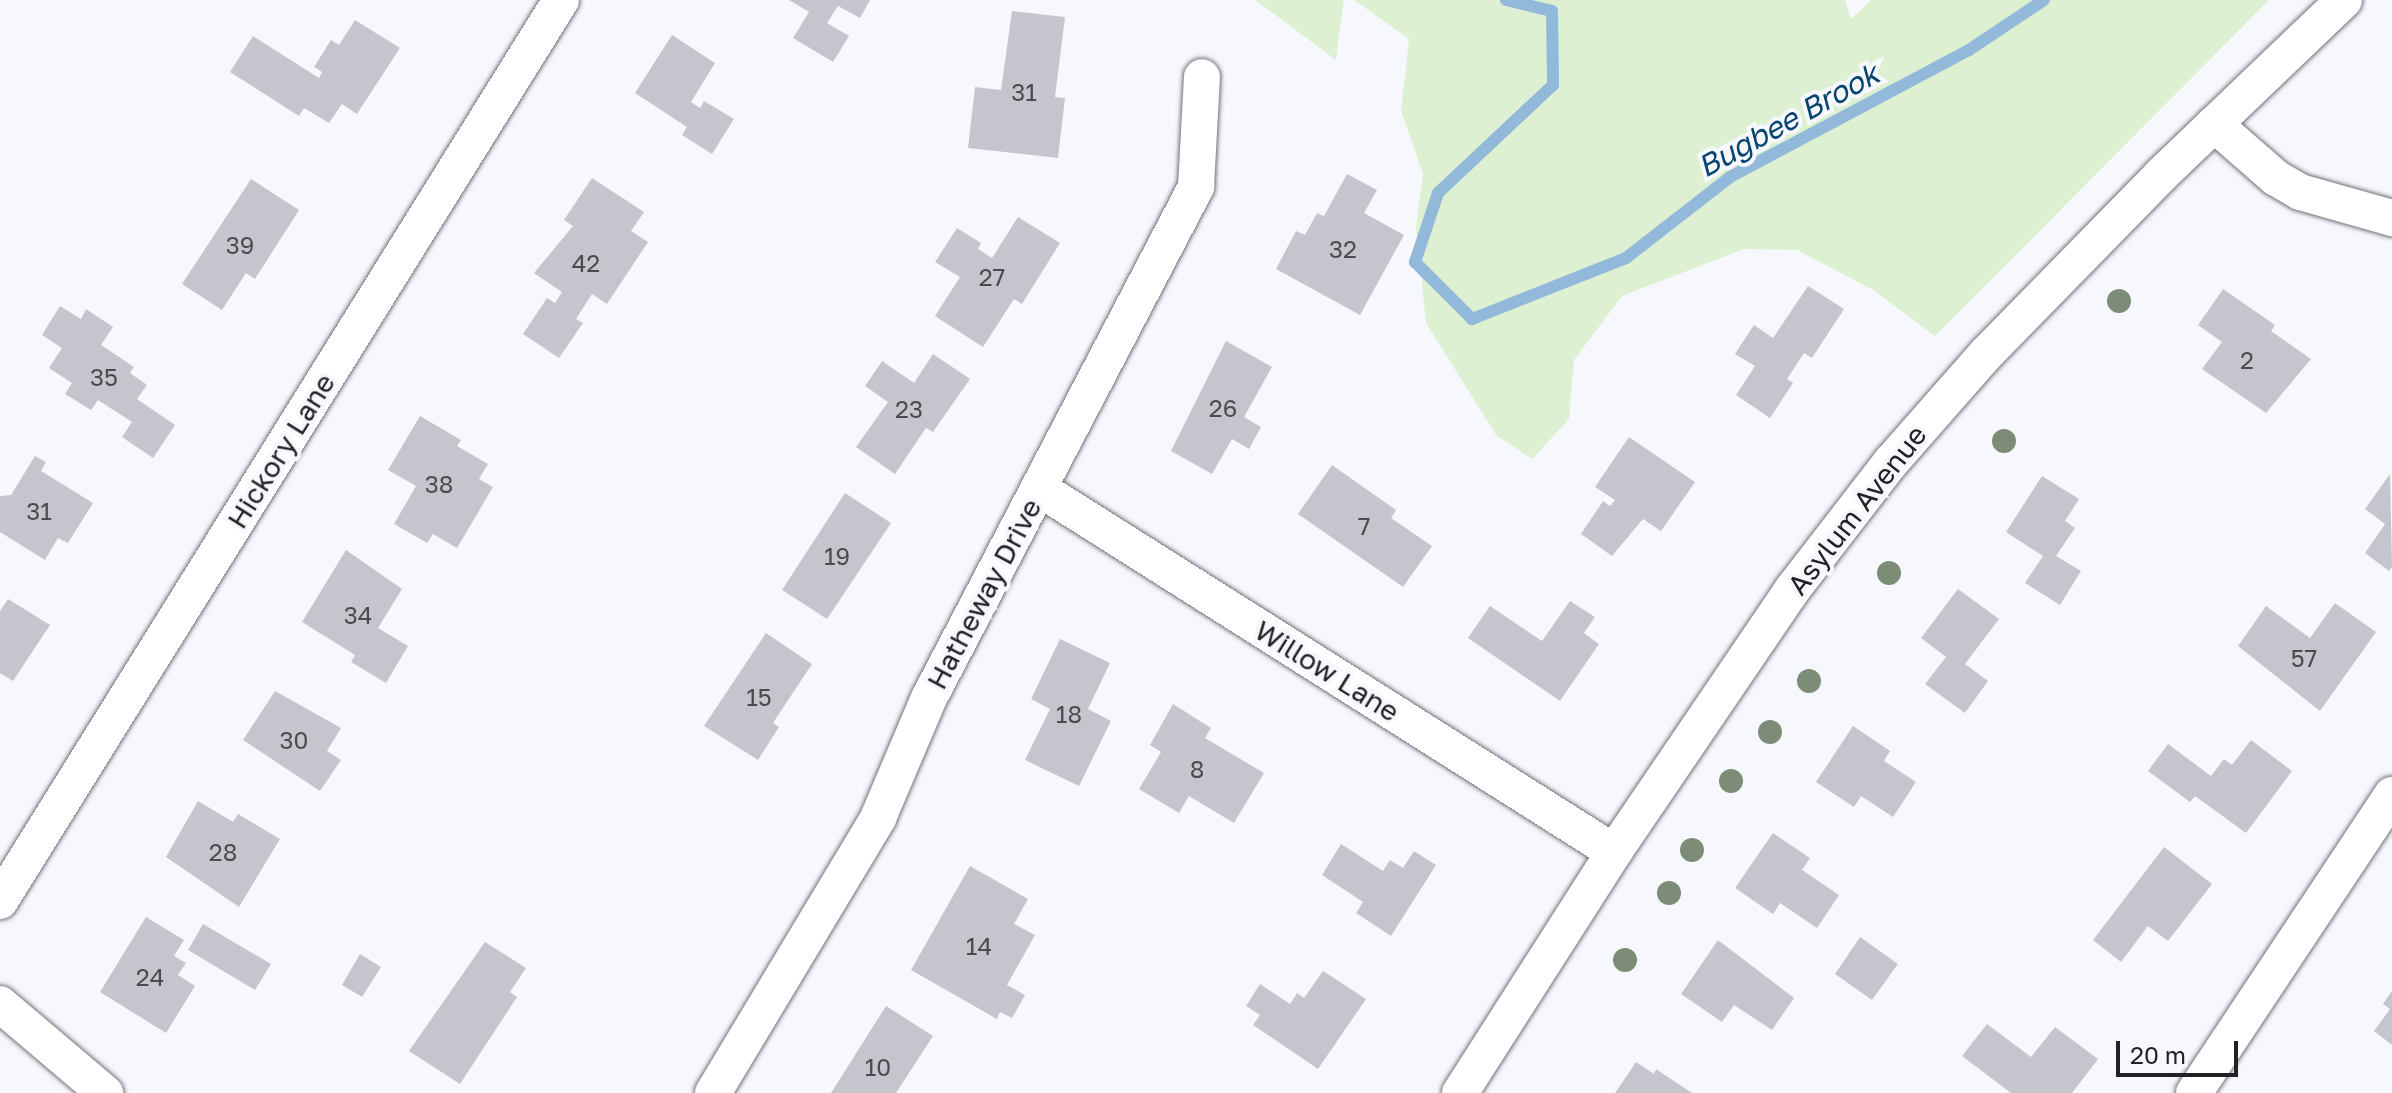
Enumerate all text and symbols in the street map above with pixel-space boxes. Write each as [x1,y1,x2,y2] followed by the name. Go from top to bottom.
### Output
[1691,55,1885,185] water label: Bugbee Brook
[1011,78,1037,106] house number: 31
[226,231,254,259] house number: 39
[1329,235,1357,263] house number: 32
[572,249,600,277] house number: 42
[979,263,1005,291] house number: 27
[2240,346,2254,374] house number: 2
[90,363,118,391] house number: 35
[220,367,342,535] street label: Hickory Lane
[1209,394,1237,422] house number: 26
[895,395,923,423] house number: 23
[1780,419,1934,601] street label: Asylum Avenue
[425,470,453,498] house number: 38
[920,493,1048,695] street label: Hatheway Drive
[26,497,52,525] house number: 31
[1358,512,1370,540] house number: 7
[824,542,850,570] house number: 19
[344,601,372,629] house number: 34
[1249,613,1405,729] street label: Willow Lane
[2291,644,2317,672] house number: 57
[746,683,772,711] house number: 15
[1056,700,1082,728] house number: 18
[280,726,308,754] house number: 30
[1190,755,1204,783] house number: 8
[209,838,237,866] house number: 28
[966,932,992,960] house number: 14
[136,963,164,991] house number: 24
[2120,1025,2242,1075] scale bar
[2130,1040,2186,1069] text: 20 m
[865,1053,891,1081] house number: 10

